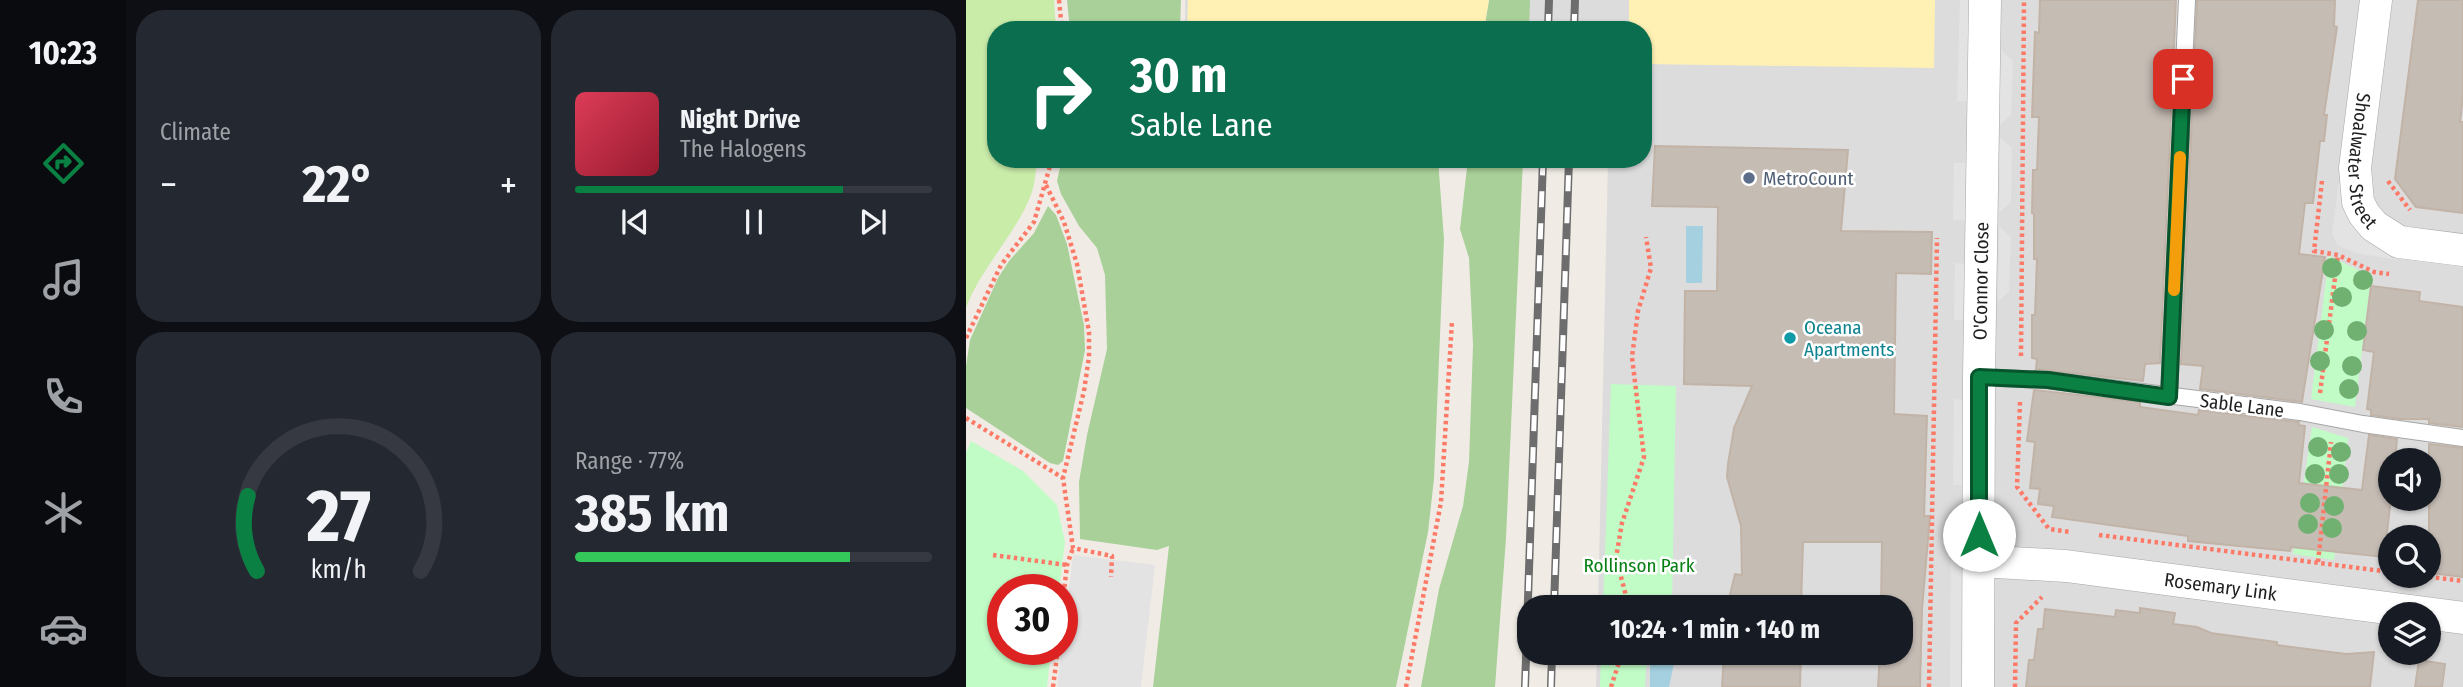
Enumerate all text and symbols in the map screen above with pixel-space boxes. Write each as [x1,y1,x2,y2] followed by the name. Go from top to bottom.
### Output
[29,34,97,72] text: 10:23
[1130,46,1228,105] text: 30 m
[1015,49,1106,140] icon: right
[2153,49,2213,109] pin
[2164,60,2202,98] icon: arrive
[2343,92,2383,234] street label: Shoalwater Street
[680,104,800,135] text: Night Drive
[1130,106,1273,144] text: Sable Lane
[160,118,231,146] text: Climate
[680,135,806,163] text: The Halogens
[39,139,88,188] icon: directions
[302,153,375,216] text: 22°
[160,162,177,208] text: −
[500,162,517,208] text: +
[1763,167,1854,190] place label: MetroCount
[1741,170,1757,186] marker: MetroCount
[616,203,654,241] icon: previous
[735,203,773,241] icon: pause
[854,203,892,241] icon: next
[1969,222,1993,340] street label: O'Connor Close
[39,255,88,304] icon: music
[1804,316,1894,361] place label: Oceana Apartments
[1782,330,1798,346] marker: Oceana Apartments
[39,372,88,421] icon: phone
[2199,389,2285,422] street label: Sable Lane
[575,447,684,475] text: Range · 77%
[2378,448,2441,665] map controls
[2378,448,2441,511] button: sound
[305,473,371,560] text: 27
[575,482,730,545] text: 385 km
[39,488,88,537] icon: climate
[1942,498,2016,572] position arrow
[2378,525,2441,588] button: search
[311,554,366,584] text: km/h
[1583,554,1695,577] park label: Rollinson Park
[2163,568,2278,606] street label: Rosemary Link
[987,574,1078,665] speed limit sign: 30
[2378,602,2441,665] button: layers
[39,604,88,653] icon: car
[1610,614,1820,645] text: 10:24 · 1 min · 140 m

